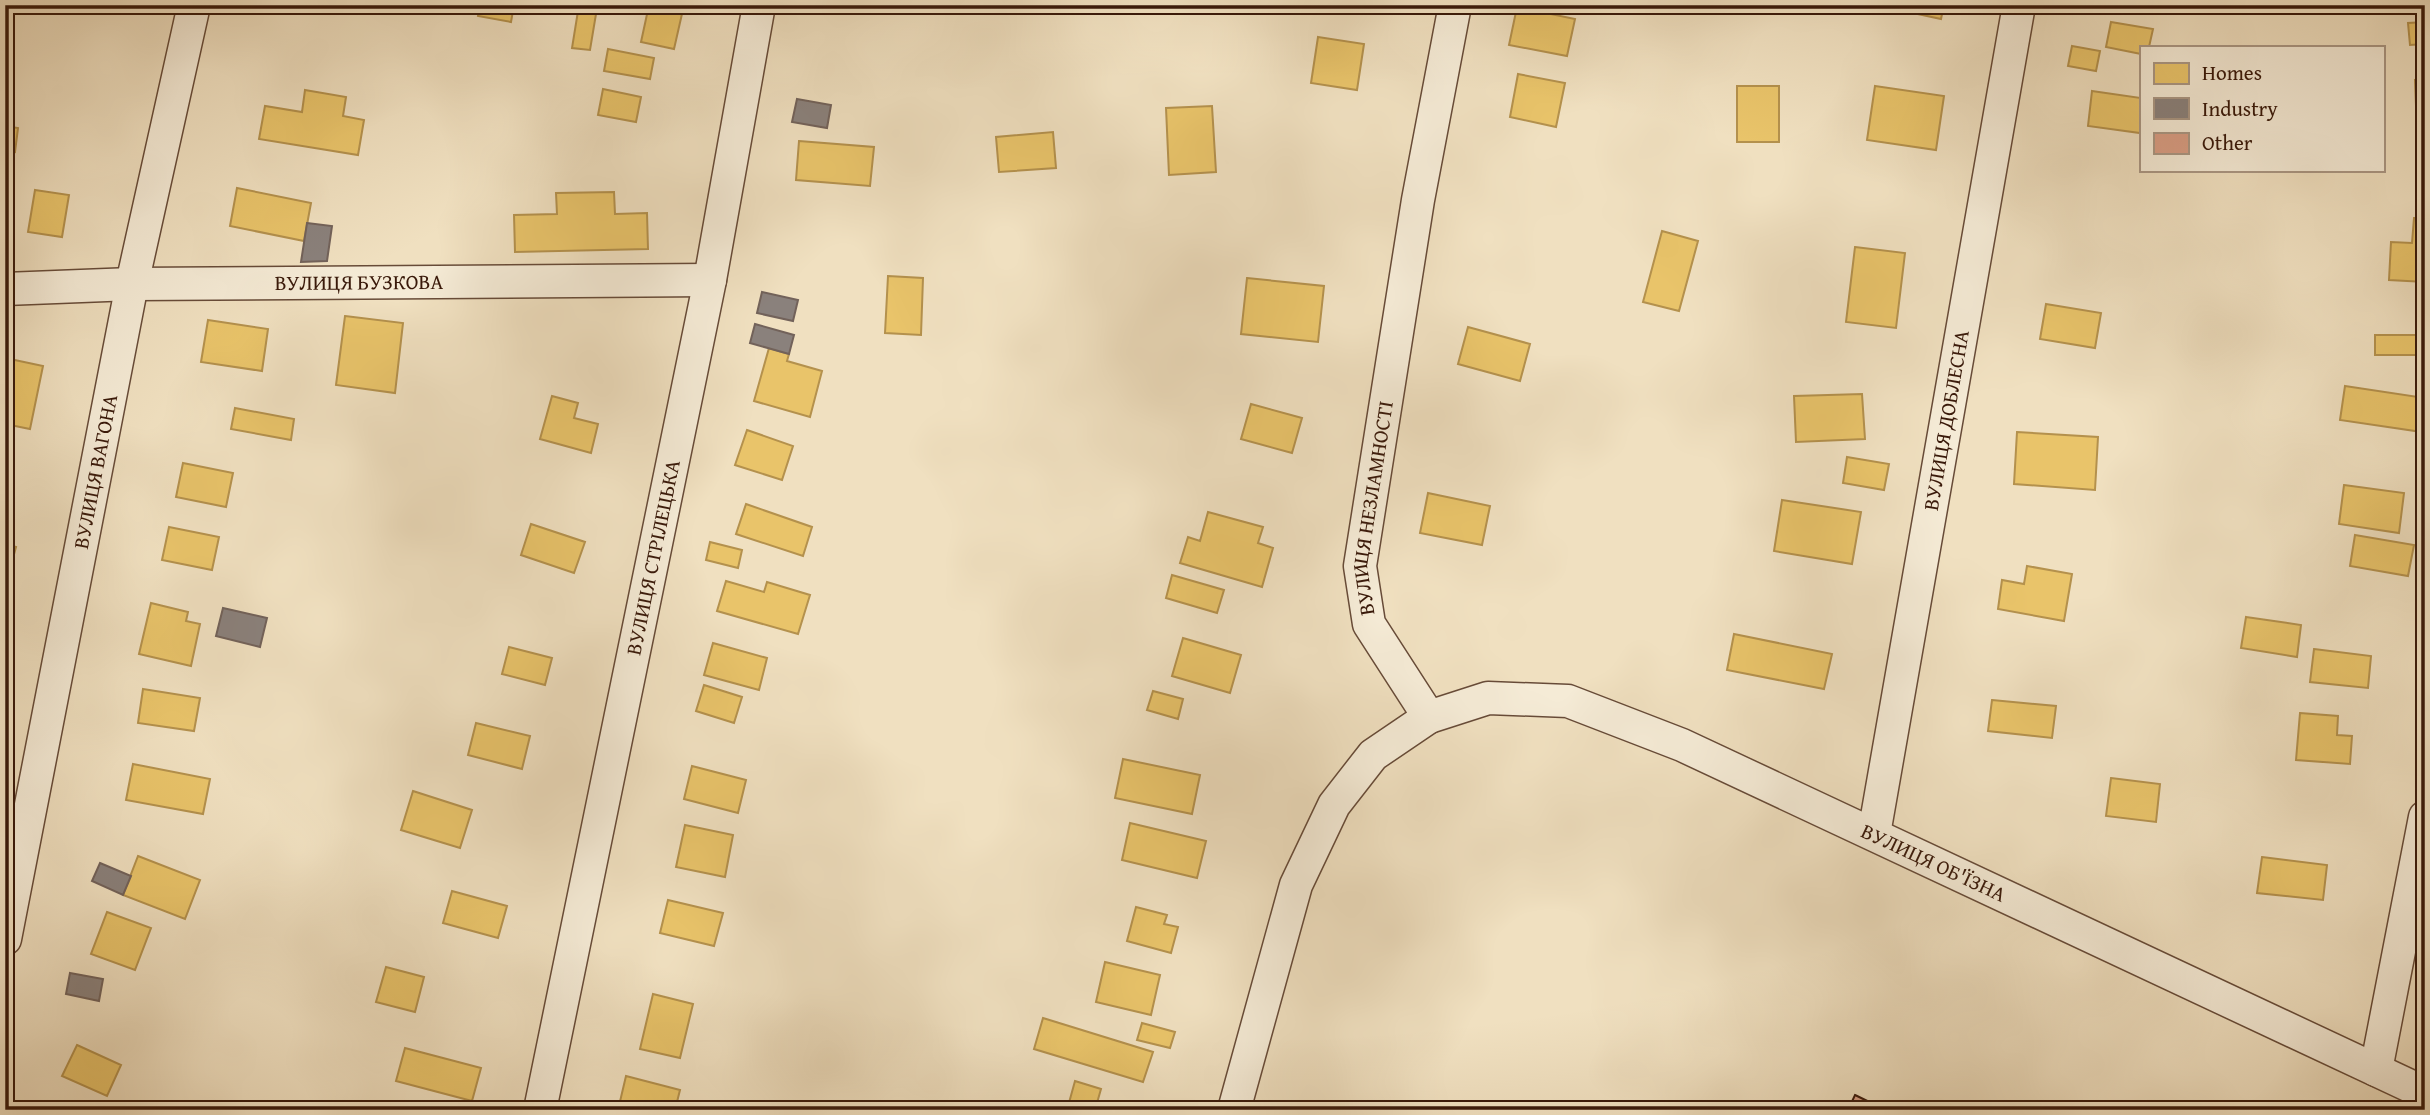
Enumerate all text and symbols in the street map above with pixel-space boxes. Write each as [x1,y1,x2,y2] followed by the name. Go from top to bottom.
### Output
[2140,46,2384,172] legend
[2202,57,2262,88] text: Homes
[2202,93,2278,124] text: Industry
[2202,127,2253,158] text: Other
[274,266,444,298] street label: ВУЛИЦЯ БУЗКОВА
[1915,327,1977,513] street label: ВУЛИЦЯ ДОБЛЕСНА
[65,391,125,552] street label: ВУЛИЦЯ ВАГОНА
[1344,398,1401,618] street label: ВУЛИЦЯ НЕЗЛАМНОСТІ
[618,457,688,658] street label: ВУЛИЦЯ СТРІЛЕЦЬКА
[1856,815,2012,910] street label: ВУЛИЦЯ ОБ'ЇЗНА

